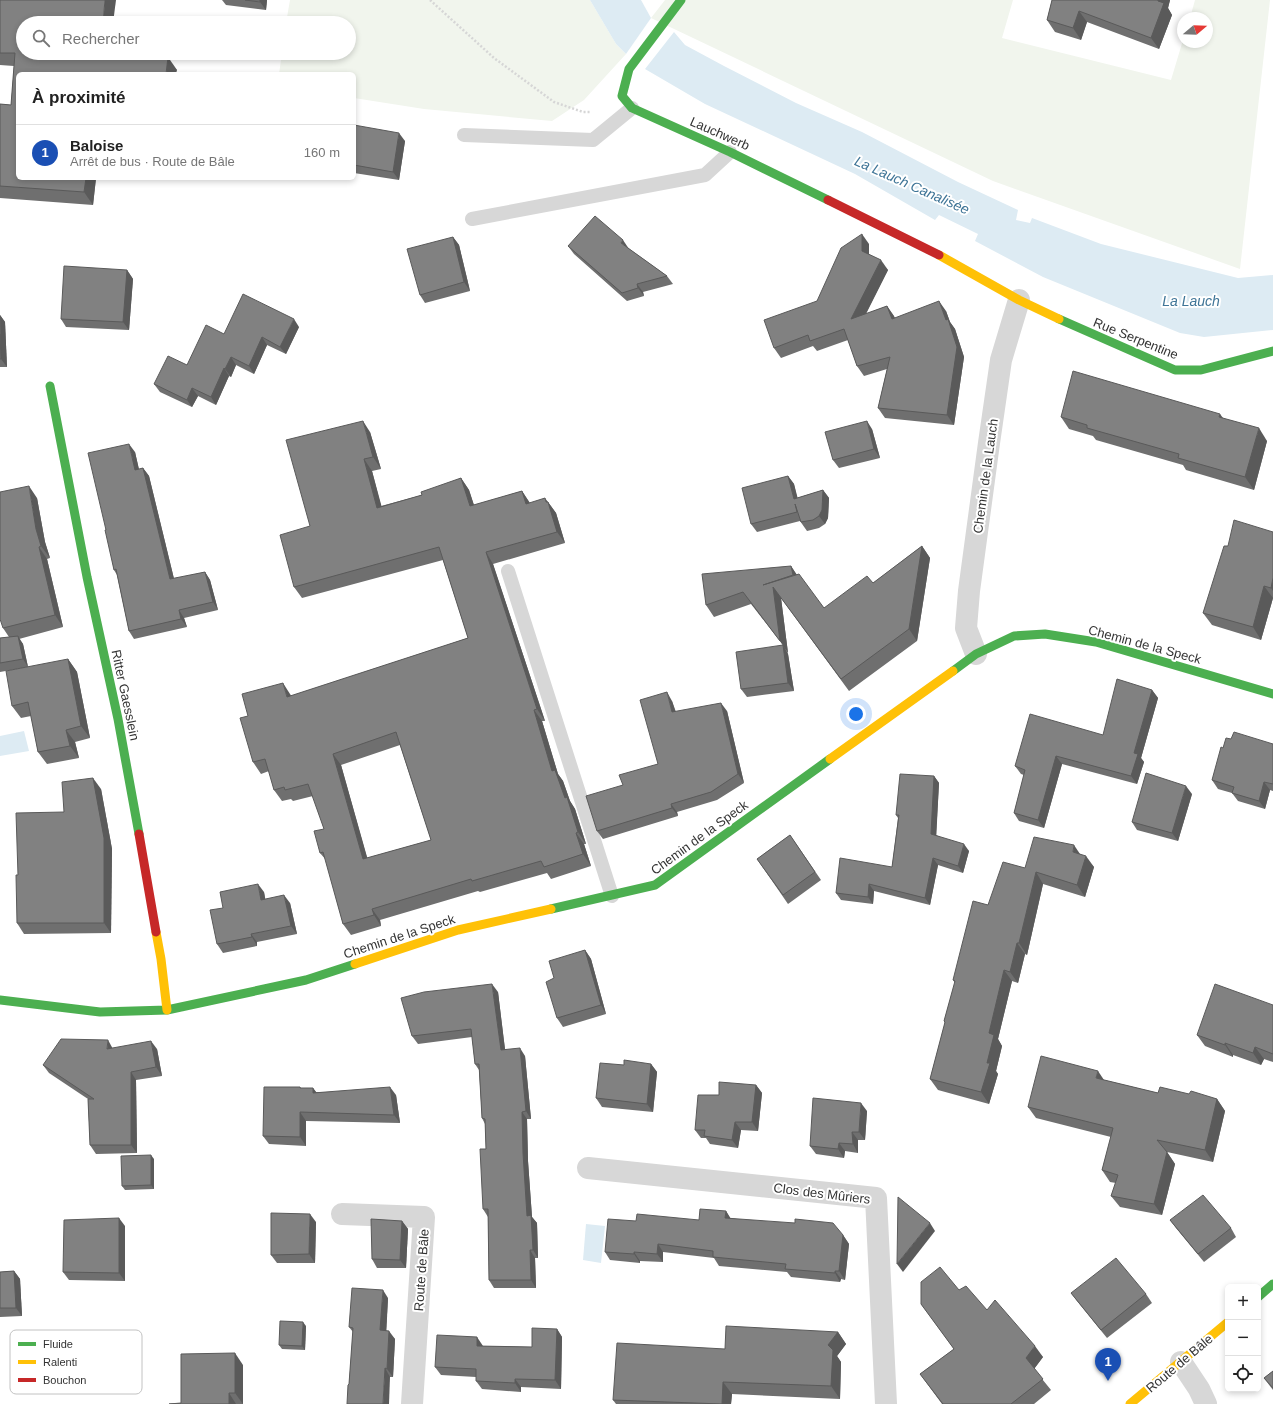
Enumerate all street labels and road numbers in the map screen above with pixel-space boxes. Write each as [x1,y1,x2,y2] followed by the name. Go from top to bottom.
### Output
[688,114,752,153] street label: Lauchwerb
[1091,315,1181,362] street label: Rue Serpentine
[970,418,1001,534] street label: Chemin de la Lauch
[1087,622,1203,667] street label: Chemin de la Speck
[109,648,142,742] street label: Ritter Gaesslein
[648,797,751,878] street label: Chemin de la Speck
[342,911,457,962] street label: Chemin de la Speck
[773,1180,872,1207] street label: Clos des Mûriers
[411,1228,432,1312] street label: Route de Bâle
[1143,1331,1216,1396] street label: Route de Bâle

